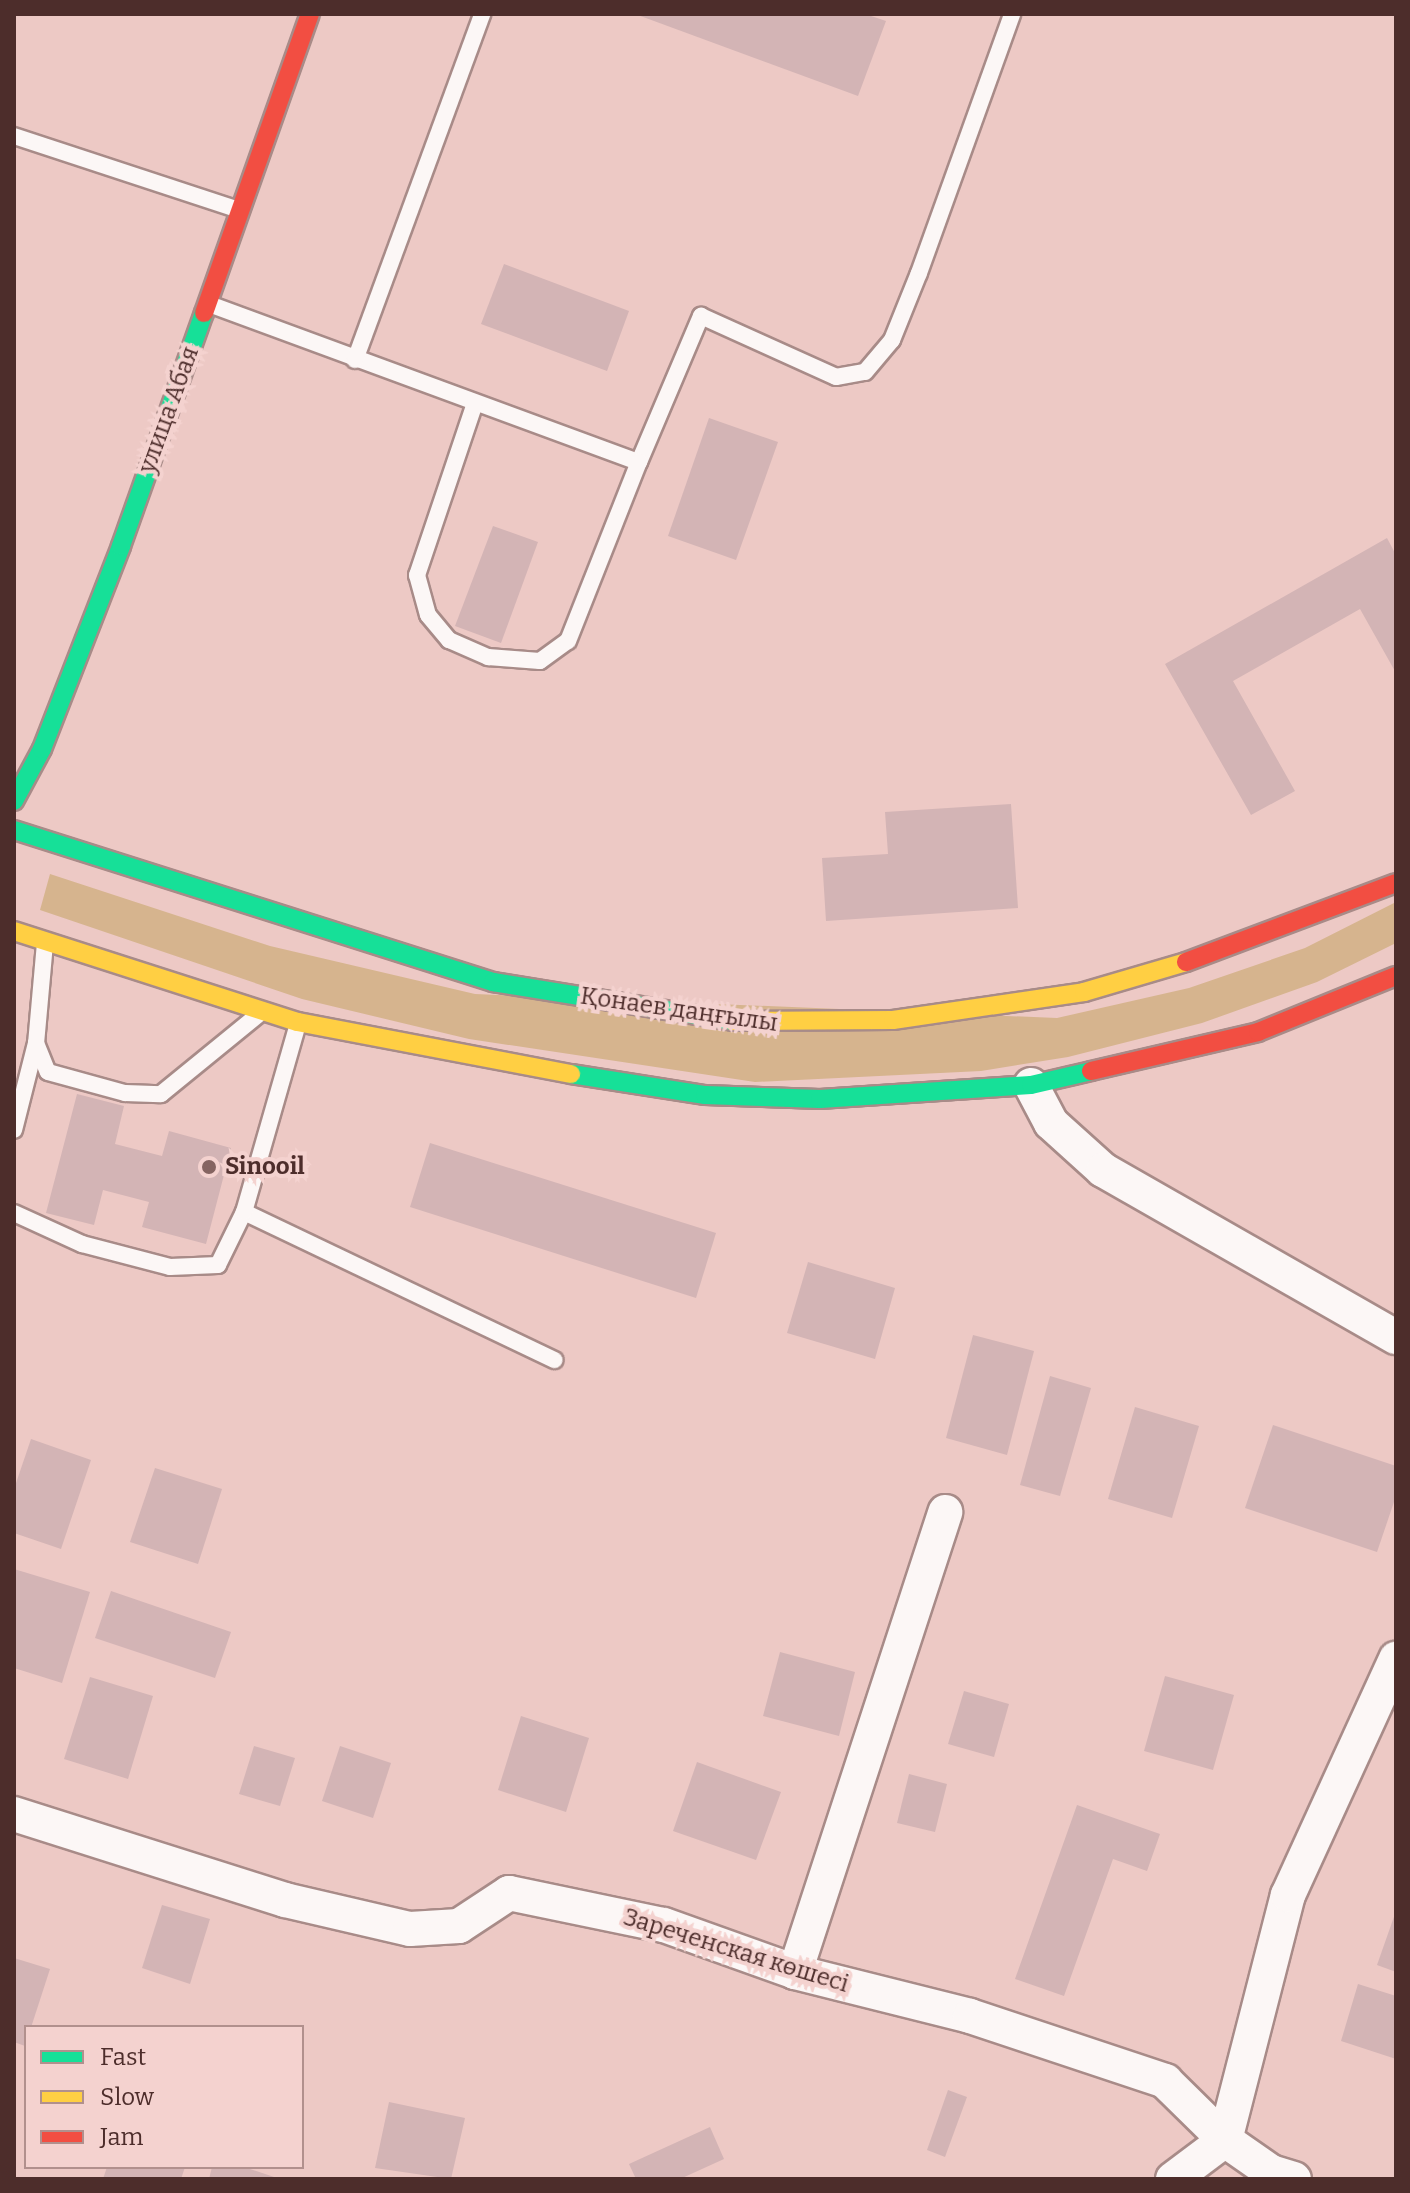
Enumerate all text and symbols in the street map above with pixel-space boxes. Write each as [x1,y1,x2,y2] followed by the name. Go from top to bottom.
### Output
[133,343,205,477] street label: улица Абая
[579,982,779,1038] street label: Қонаев даңғылы
[225,1153,305,1181] place label: Sinooil
[200,1158,218,1176] marker: Sinooil
[620,1903,852,1999] street label: Зареченская көшесі
[24,2025,304,2169] legend
[100,2043,146,2071] text: Fast
[100,2083,154,2111] text: Slow
[100,2123,143,2151] text: Jam

